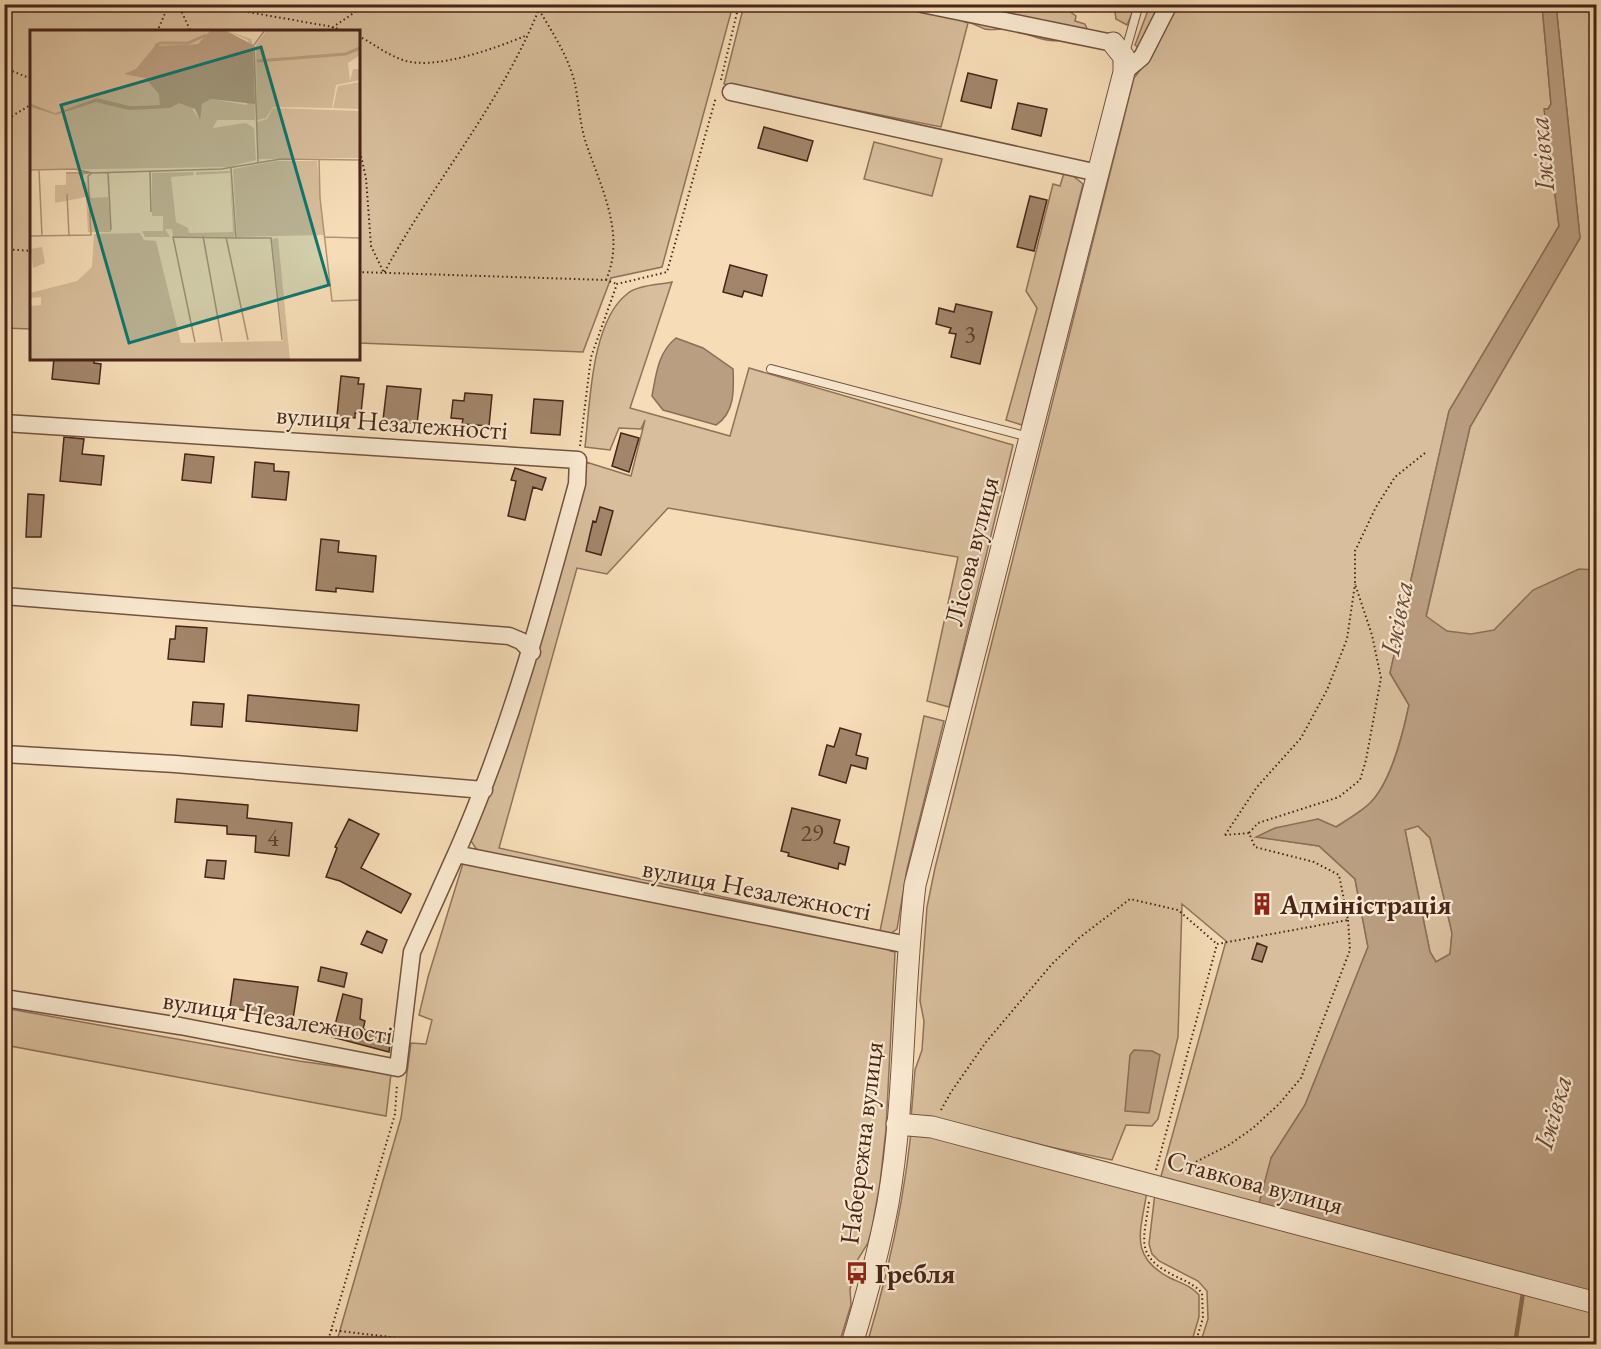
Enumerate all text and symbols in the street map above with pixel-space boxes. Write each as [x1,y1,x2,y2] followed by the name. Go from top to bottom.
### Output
[30,30,360,360] inset map
[1520,115,1562,194] water label: Іжівка
[964,318,976,349] house number: 3
[275,396,510,448] street label: вулиця Незалежності
[936,473,1006,629] street label: Лісова вулиця
[1371,577,1421,659] water label: Іжівка
[800,817,824,848] house number: 29
[267,822,279,853] house number: 4
[640,850,875,928] street label: вулиця Незалежності
[1279,887,1452,922] place label: Адміністрація
[1249,891,1275,917] building icon: Адміністрація
[160,982,396,1053] street label: вулиця Незалежності
[831,1040,891,1246] street label: Набережна вулиця
[1524,1071,1580,1154] water label: Іжівка
[1163,1142,1347,1222] street label: Ставкова вулиця
[875,1256,955,1291] place label: Гребля
[844,1260,870,1286] bus stop icon: Гребля

